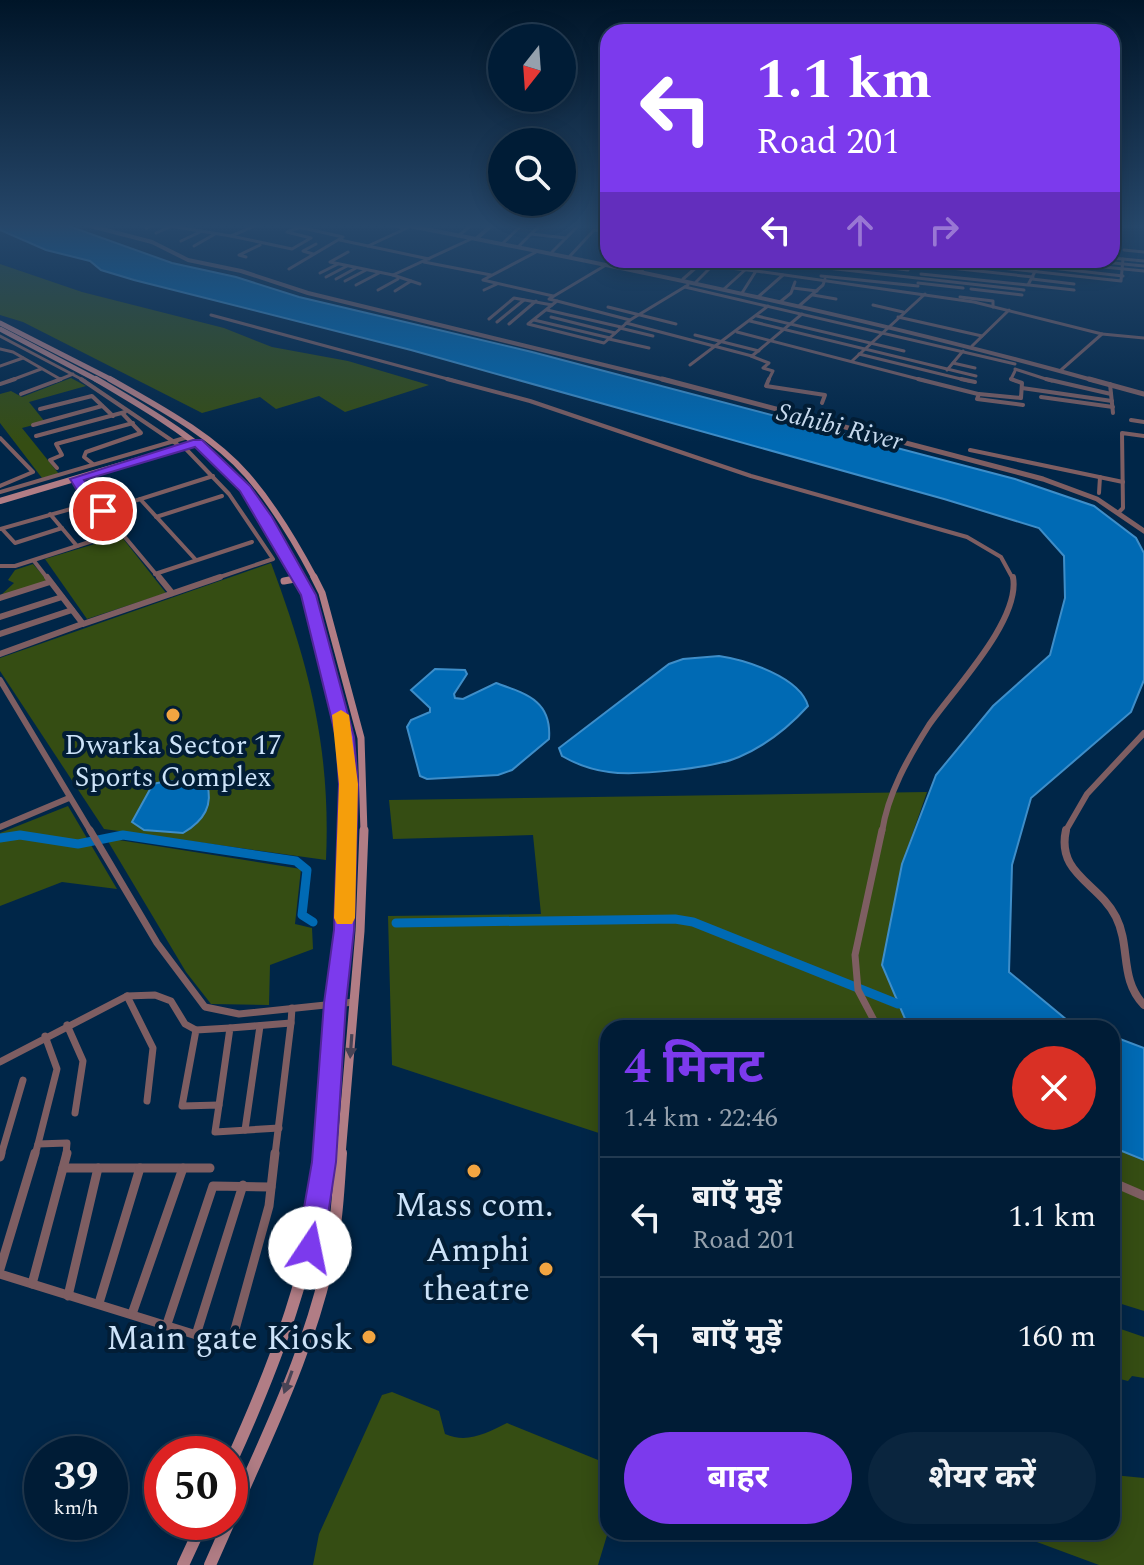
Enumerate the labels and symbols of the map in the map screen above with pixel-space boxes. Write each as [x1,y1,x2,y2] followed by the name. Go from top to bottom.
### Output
[488,24,576,112] north arrow
[773,392,908,462] water label: Sahibi River
[69,477,137,545] pin
[164,706,182,724] marker: Dwarka Sector 17 Sports Complex
[64,724,282,799] place label: Dwarka Sector 17 Sports Complex
[344,1034,357,1059] one-way arrow
[465,1162,483,1180] marker: Mass com.
[394,1180,554,1232] place label: Mass com.
[268,1206,352,1290] position arrow
[423,1225,530,1316] place label: Amphi theatre
[537,1260,555,1278] marker: Amphi theatre
[106,1313,353,1365] place label: Main gate Kiosk
[360,1328,378,1346] marker: Main gate Kiosk
[282,1370,294,1394] one-way arrow
[144,1436,248,1540] speed limit sign: 50

